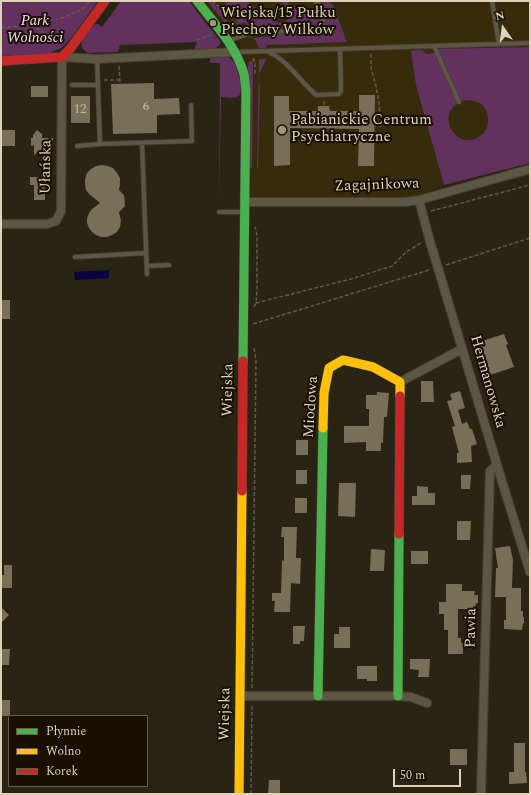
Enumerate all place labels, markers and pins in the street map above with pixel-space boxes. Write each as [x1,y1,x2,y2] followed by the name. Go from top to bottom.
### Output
[221,5,336,40] place label: Wiejska/15 Pułku Piechoty Wilków
[208,18,218,28] marker: Wiejska/15 Pułku Piechoty Wilków
[291,112,432,147] place label: Pabianickie Centrum Psychiatryczne
[276,124,288,136] marker: Pabianickie Centrum Psychiatryczne

